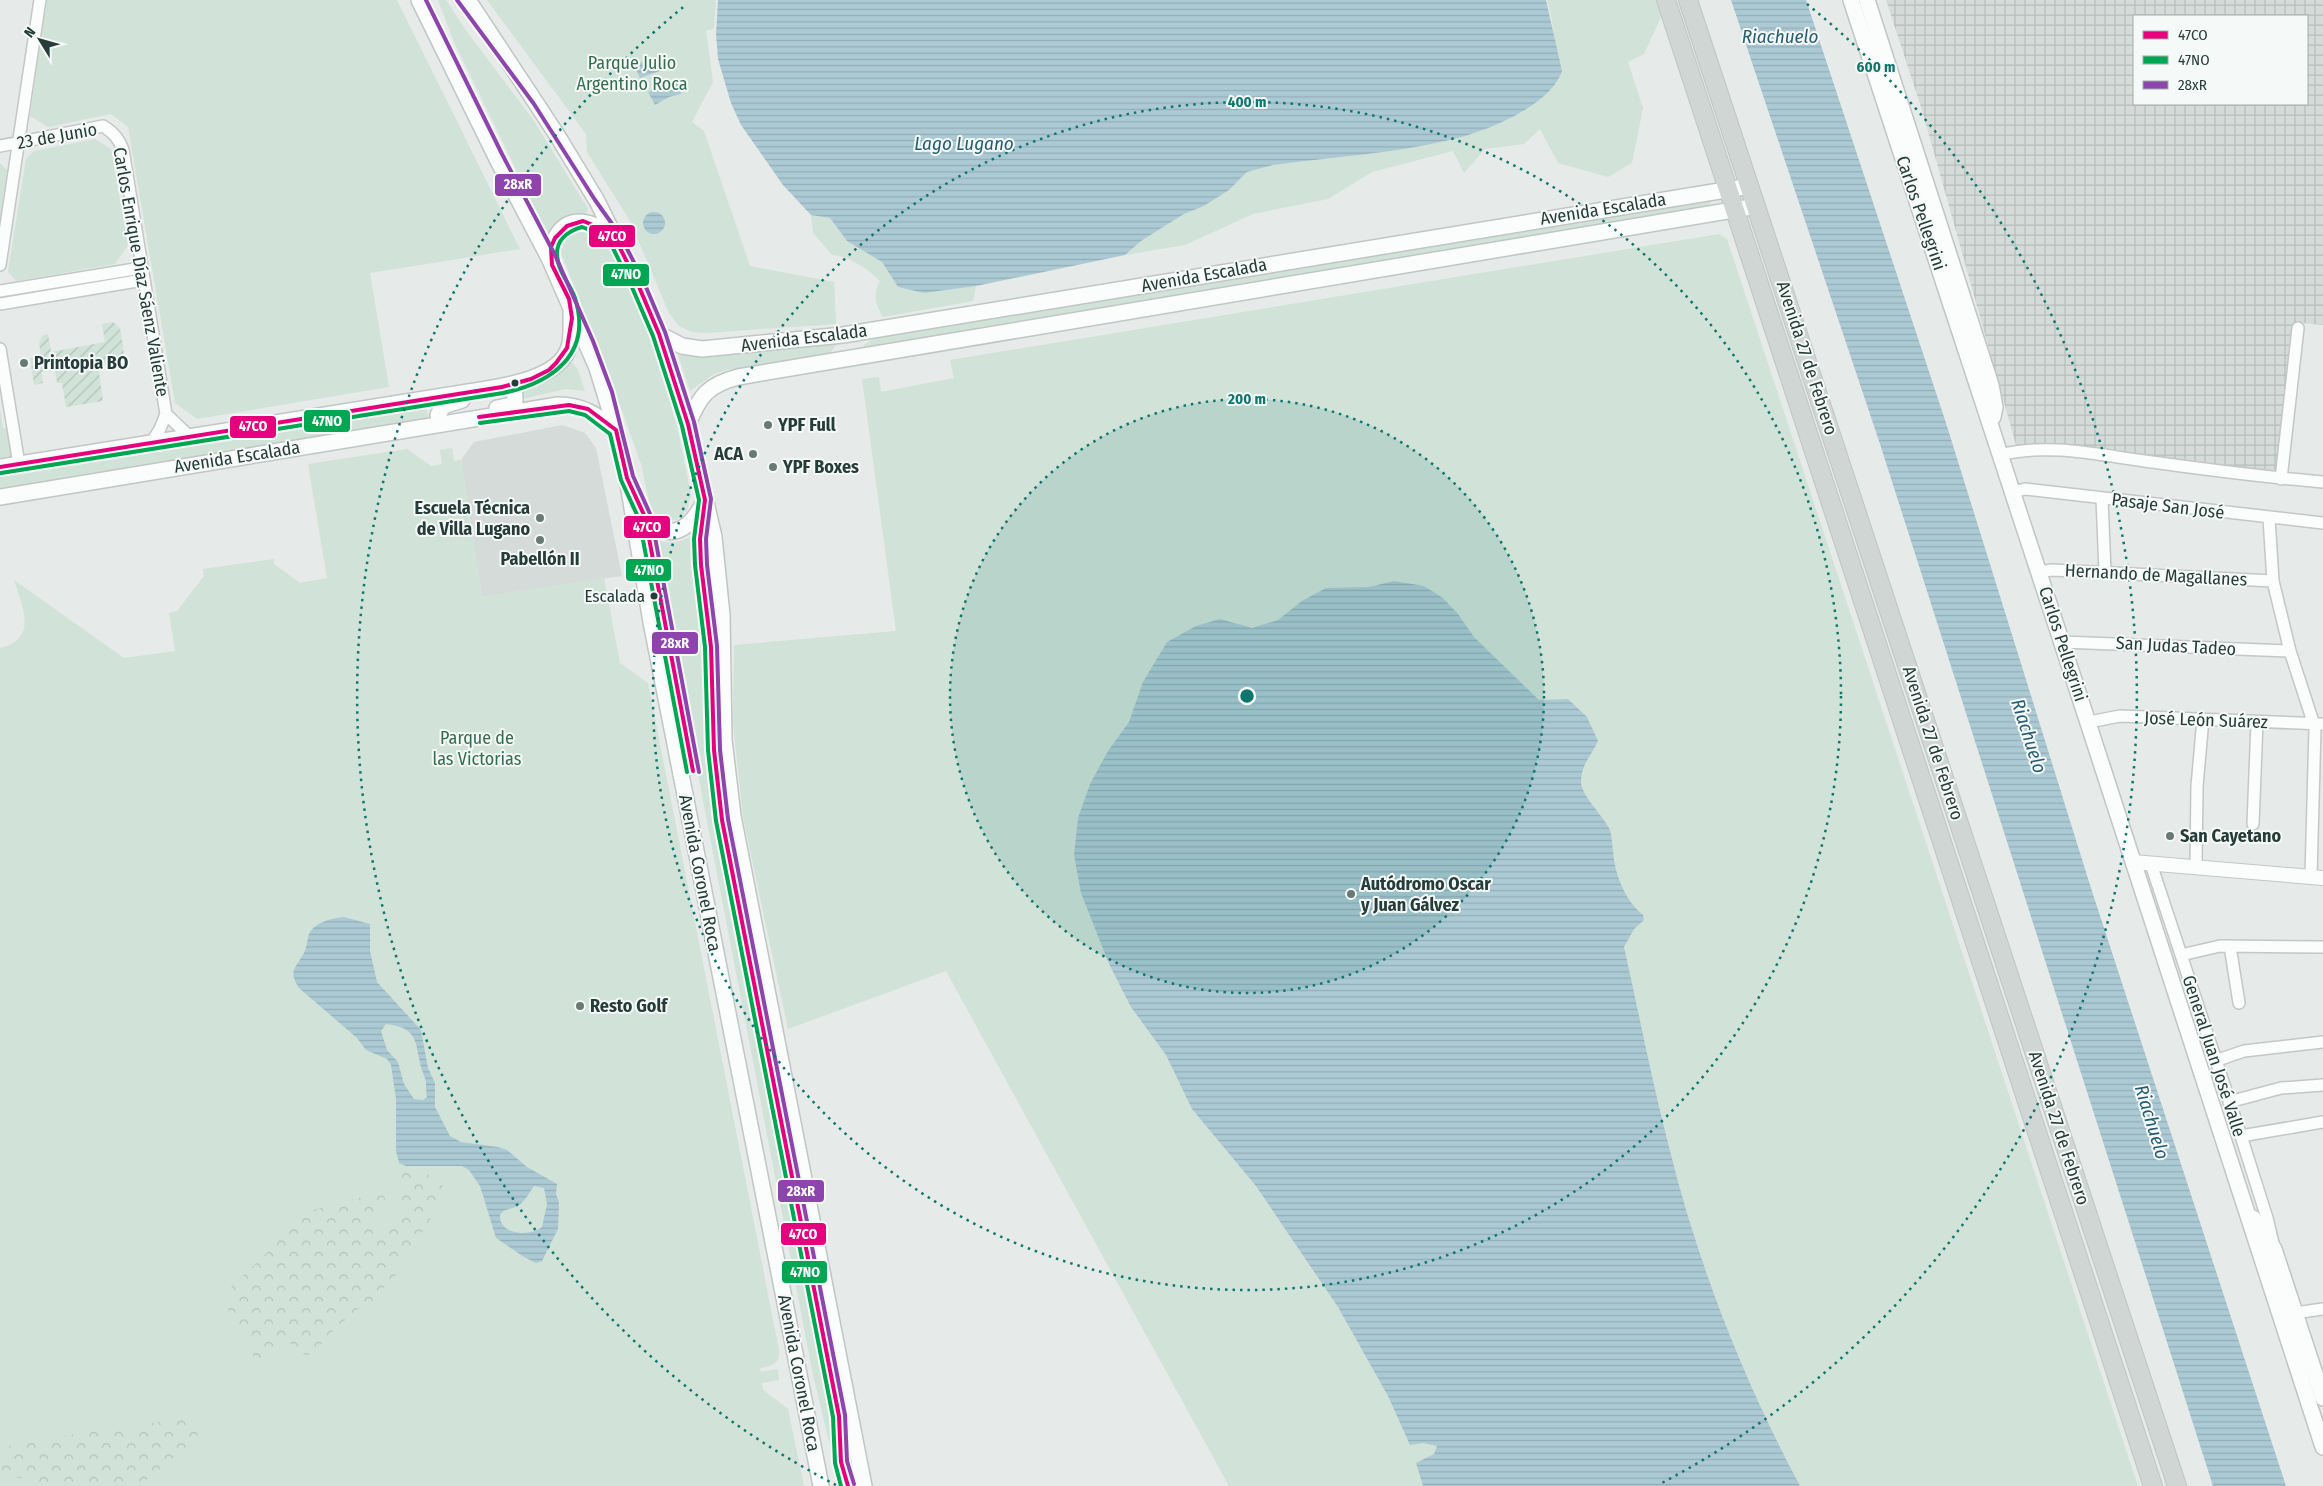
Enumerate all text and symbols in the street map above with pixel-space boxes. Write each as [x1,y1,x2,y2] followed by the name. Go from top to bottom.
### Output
[15,15,65,65] north arrow
[2133,15,2308,105] legend
[21,24,39,41] text: N
[1742,25,1818,48] water label: Riachuelo
[2178,26,2208,44] text: 47CO
[2178,51,2210,69] text: 47NO
[576,52,688,95] park label: Parque Julio Argentino Roca
[1857,58,1895,76] text: 600 m
[2178,76,2207,94] text: 28xR
[1228,93,1266,111] text: 400 m
[15,118,99,154] street label: 23 de Junio
[914,132,1014,155] water label: Lago Lugano
[108,146,174,398] street label: Carlos Enrique Díaz Sáenz Valiente
[1891,153,1951,273] street label: Carlos Pellegrini
[494,173,542,197] line badge: 28xR
[503,176,532,193] text: 28xR
[1538,188,1668,230] street label: Avenida Escalada
[588,224,636,248] line badge: 47CO
[598,228,626,245] text: 47CO
[1139,253,1269,297] street label: Avenida Escalada
[602,263,650,287] line badge: 47NO
[611,266,641,283] text: 47NO
[1772,278,1842,438] street label: Avenida 27 de Febrero
[740,319,869,357] street label: Avenida Escalada
[34,352,128,374] place label: Printopia BO
[18,357,30,369] marker: Printopia BO
[510,378,520,388] unlabelled marker
[1227,390,1266,408] text: 200 m
[303,409,351,433] line badge: 47NO
[312,413,342,430] text: 47NO
[777,414,836,436] place label: YPF Full
[229,415,277,439] line badge: 47CO
[239,418,267,435] text: 47CO
[762,419,774,431] marker: YPF Full
[172,436,302,478] street label: Avenida Escalada
[713,443,743,465] place label: ACA
[747,448,759,460] marker: ACA
[782,456,859,478] place label: YPF Boxes
[767,461,779,473] marker: YPF Boxes
[2110,488,2226,524] street label: Pasaje San José
[414,497,530,540] place label: Escuela Técnica de Villa Lugano
[534,512,546,524] marker: Escuela Técnica de Villa Lugano
[623,515,671,539] line badge: 47CO
[633,519,661,536] text: 47CO
[534,534,546,546] marker: Pabellón II
[500,548,580,570] place label: Pabellón II
[625,558,672,582] line badge: 47NO
[2064,559,2248,591] street label: Hernando de Magallanes
[634,562,664,579] text: 47NO
[2034,584,2092,704] street label: Carlos Pellegrini
[584,586,645,607] place label: Escalada
[649,591,659,601] marker: Escalada
[651,631,699,655] line badge: 28xR
[2115,632,2237,660] street label: San Judas Tadeo
[660,635,689,652] text: 28xR
[1898,663,1968,823] street label: Avenida 27 de Febrero
[1238,687,1256,705] centre of rings
[2006,696,2052,776] water label: Riachuelo
[2144,707,2268,733] street label: José León Suárez
[433,727,522,770] park label: Parque de las Victorias
[674,793,726,953] street label: Avenida Coronel Roca
[2180,825,2281,847] place label: San Cayetano
[2164,830,2176,842] marker: San Cayetano
[1360,873,1491,916] place label: Autódromo Oscar y Juan Gálvez
[1345,888,1357,900] marker: Autódromo Oscar y Juan Gálvez
[2178,973,2251,1140] street label: General Juan José Valle
[590,995,669,1017] place label: Resto Golf
[574,1000,586,1012] marker: Resto Golf
[2024,1048,2094,1208] street label: Avenida 27 de Febrero
[2130,1082,2174,1162] water label: Riachuelo
[777,1179,825,1203] line badge: 28xR
[786,1183,815,1200] text: 28xR
[780,1222,827,1246] line badge: 47CO
[789,1226,817,1243] text: 47CO
[781,1260,828,1284] line badge: 47NO
[790,1264,820,1281] text: 47NO
[773,1293,825,1453] street label: Avenida Coronel Roca

